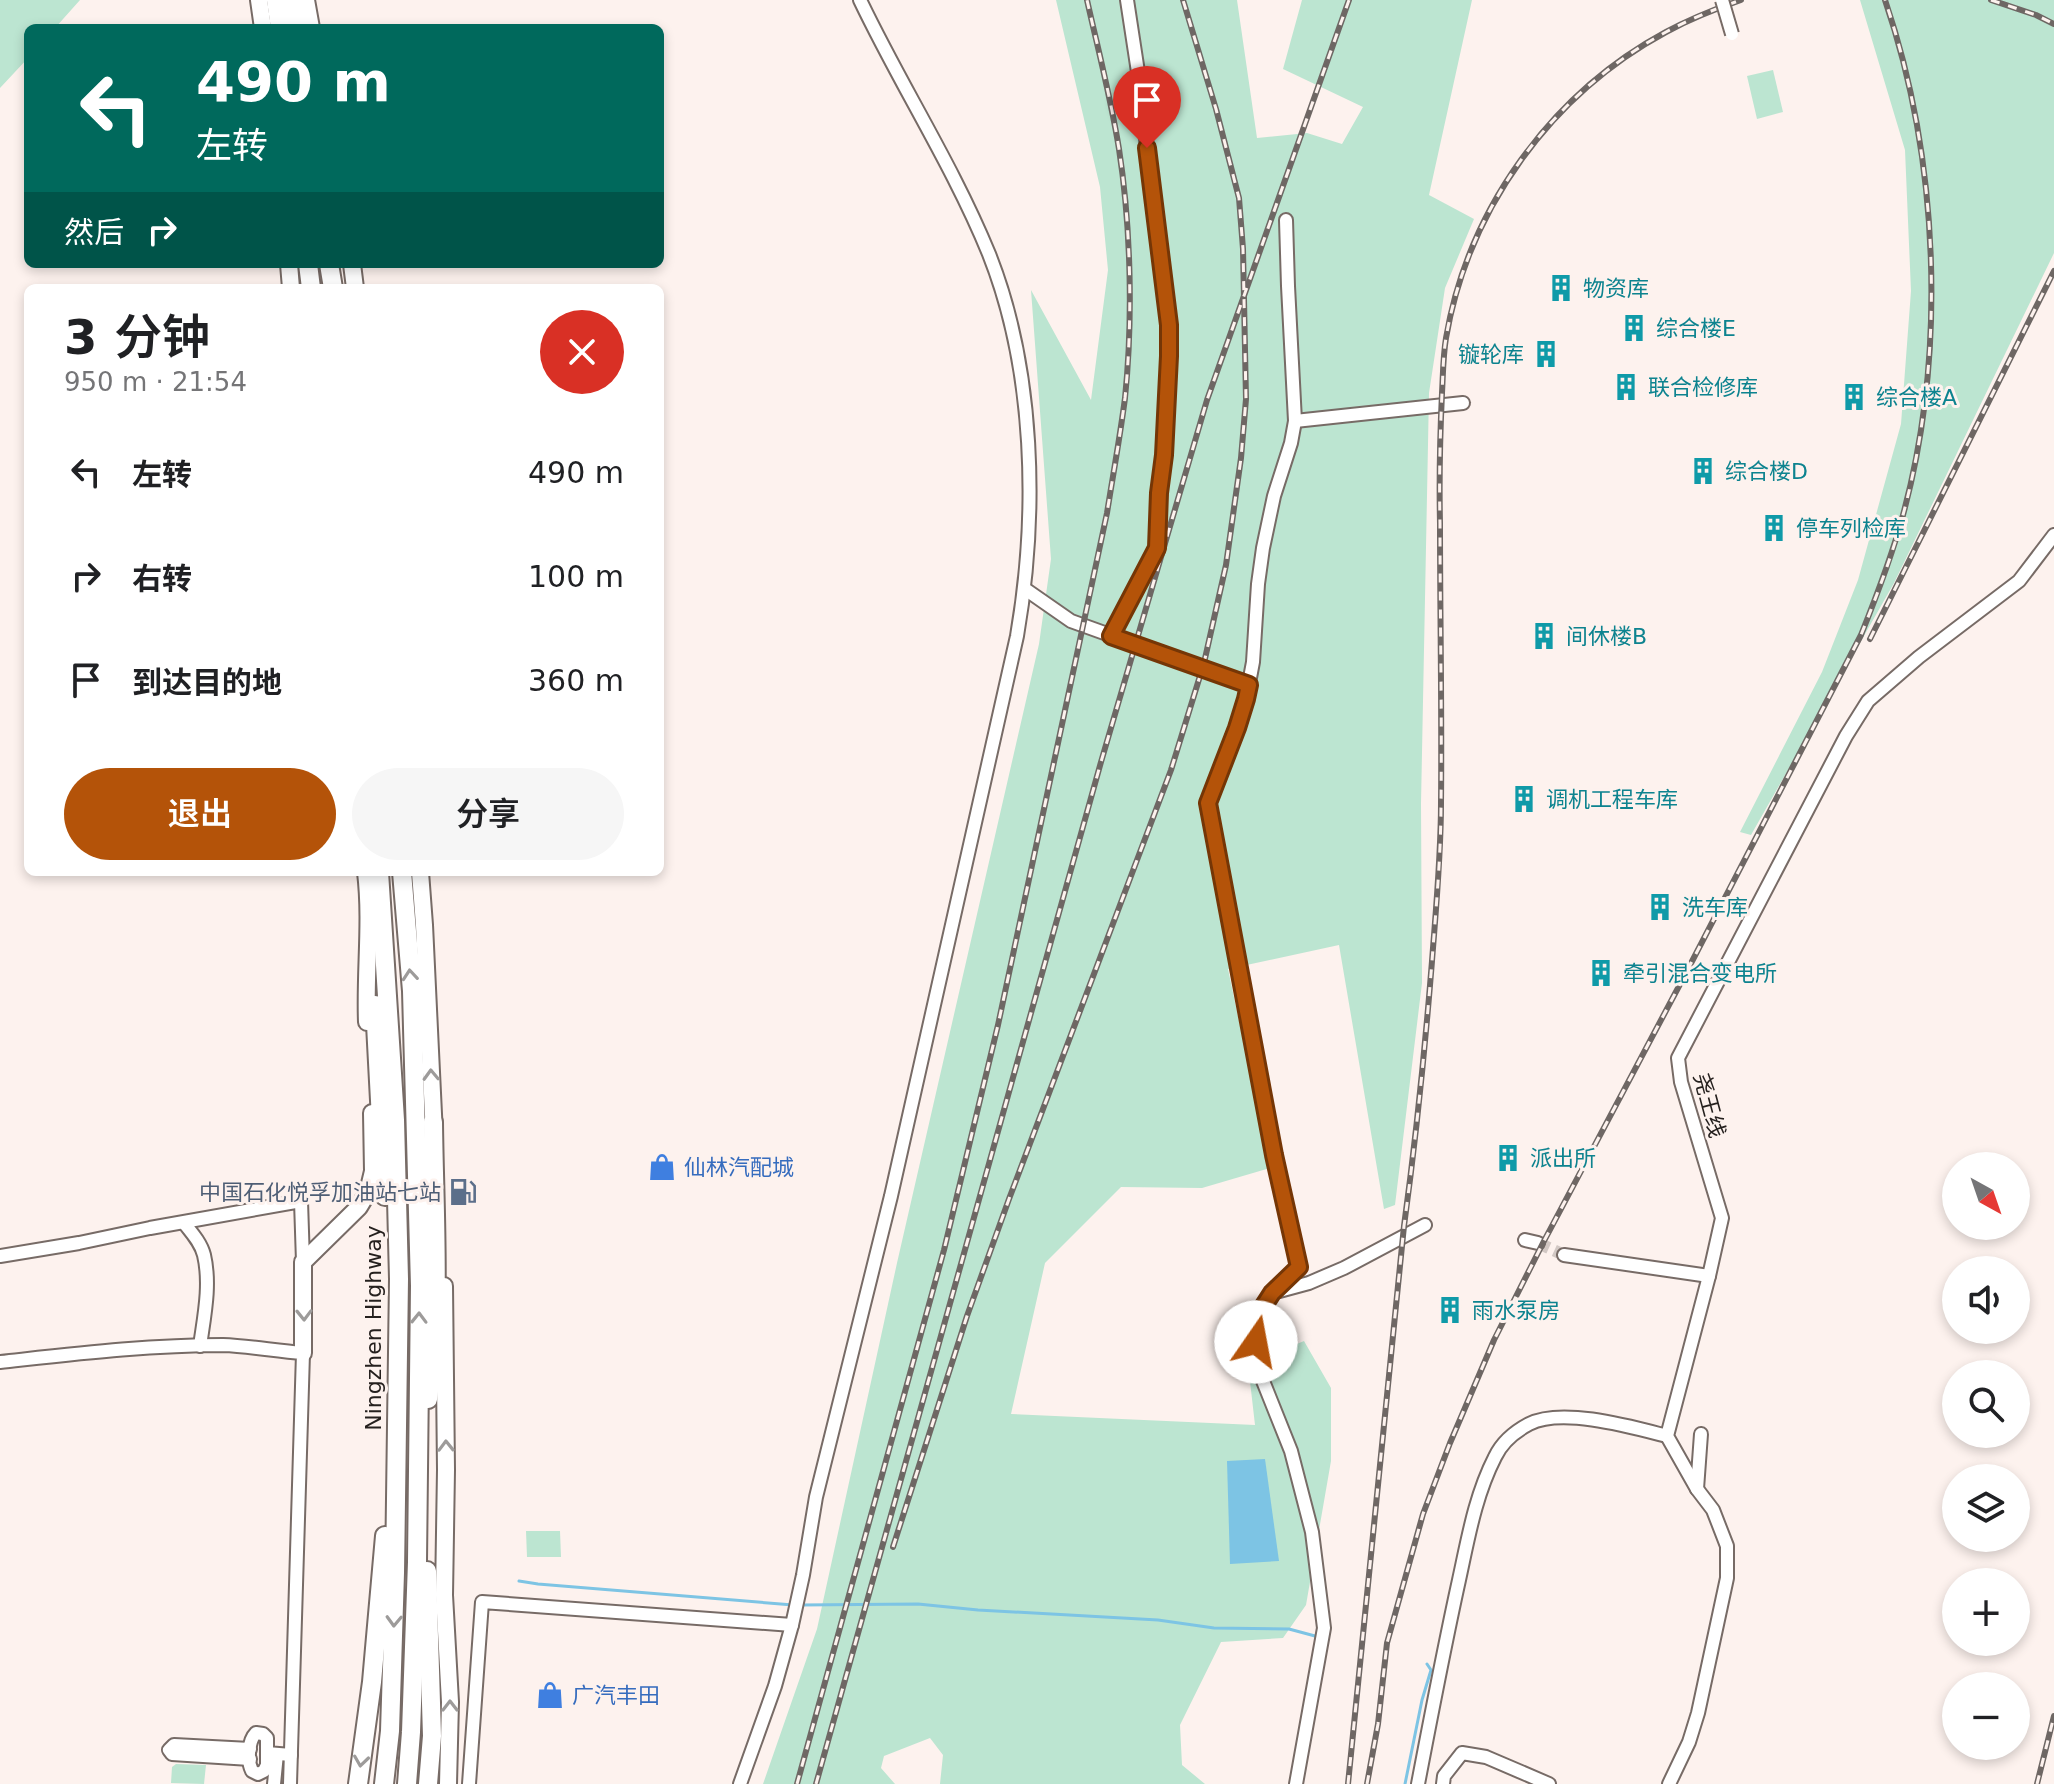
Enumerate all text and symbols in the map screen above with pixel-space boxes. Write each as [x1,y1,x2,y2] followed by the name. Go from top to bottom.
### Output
[196,49,391,114] text: 490 m
[64,56,168,160] icon: left
[1113,66,1181,148] pin
[1125,78,1169,122] icon: arrive
[196,125,268,166] text: 左转
[140,208,184,252] icon: right
[64,215,124,250] text: 然后
[1546,273,1576,303] building icon: 物资库
[1583,276,1649,301] place label: 物资库
[64,309,210,365] text: 3 分钟
[540,310,624,394] button: close
[1619,313,1649,343] building icon: 综合楼E
[1656,316,1736,341] place label: 综合楼E
[1531,339,1561,369] building icon: 镟轮库
[1458,342,1524,367] place label: 镟轮库
[64,367,247,397] text: 950 m · 21:54
[1611,372,1641,402] building icon: 联合检修库
[1648,375,1758,400] place label: 联合检修库
[1839,382,1869,412] building icon: 综合楼A
[1876,385,1957,410] place label: 综合楼A
[64,450,108,494] icon: left
[528,455,624,490] text: 490 m
[1688,456,1718,486] building icon: 综合楼D
[132,457,192,492] text: 左转
[1725,459,1808,484] place label: 综合楼D
[1759,513,1789,543] building icon: 停车列检库
[1796,516,1906,541] place label: 停车列检库
[64,554,108,598] icon: right
[528,559,624,594] text: 100 m
[132,561,192,596] text: 右转
[1529,621,1559,651] building icon: 间休楼B
[1566,624,1647,649] place label: 间休楼B
[64,658,108,702] icon: arrive
[528,663,624,698] text: 360 m
[132,665,282,700] text: 到达目的地
[64,768,336,860] button: 退出
[352,768,624,860] button: 分享
[1509,784,1539,814] building icon: 调机工程车库
[1546,787,1678,812] place label: 调机工程车库
[1645,892,1675,922] building icon: 洗车库
[1682,895,1748,920] place label: 洗车库
[1586,958,1616,988] building icon: 牵引混合变电所
[1623,961,1777,986] place label: 牵引混合变电所
[402,968,419,981] one-way arrow
[422,1068,439,1081] one-way arrow
[1689,1070,1730,1140] street label: 尧王线
[1493,1143,1523,1173] building icon: 派出所
[1530,1146,1596,1171] place label: 派出所
[647,1152,677,1182] shop icon: 仙林汽配城
[1942,1152,2030,1240] north arrow
[1942,1152,2030,1760] map controls
[684,1155,794,1180] place label: 仙林汽配城
[448,1177,478,1207] fuel station icon: 中国石化悦孚加油站七站
[199,1180,441,1205] place label: 中国石化悦孚加油站七站
[361,1225,386,1431] street label: Ningzhen Highway
[1942,1256,2030,1344] button: sound
[1435,1295,1465,1325] building icon: 雨水泵房
[1472,1298,1560,1323] place label: 雨水泵房
[1214,1300,1298,1384] position arrow
[295,1309,312,1322] one-way arrow
[411,1311,428,1324] one-way arrow
[1942,1360,2030,1448] button: search
[437,1439,455,1452] one-way arrow
[1942,1464,2030,1552] button: layers
[1942,1568,2030,1656] button: +
[385,1615,402,1628] one-way arrow
[1942,1672,2030,1760] button: −
[535,1680,565,1710] shop icon: 广汽丰田
[572,1683,660,1708] place label: 广汽丰田
[441,1699,459,1712] one-way arrow
[353,1754,370,1768] one-way arrow

